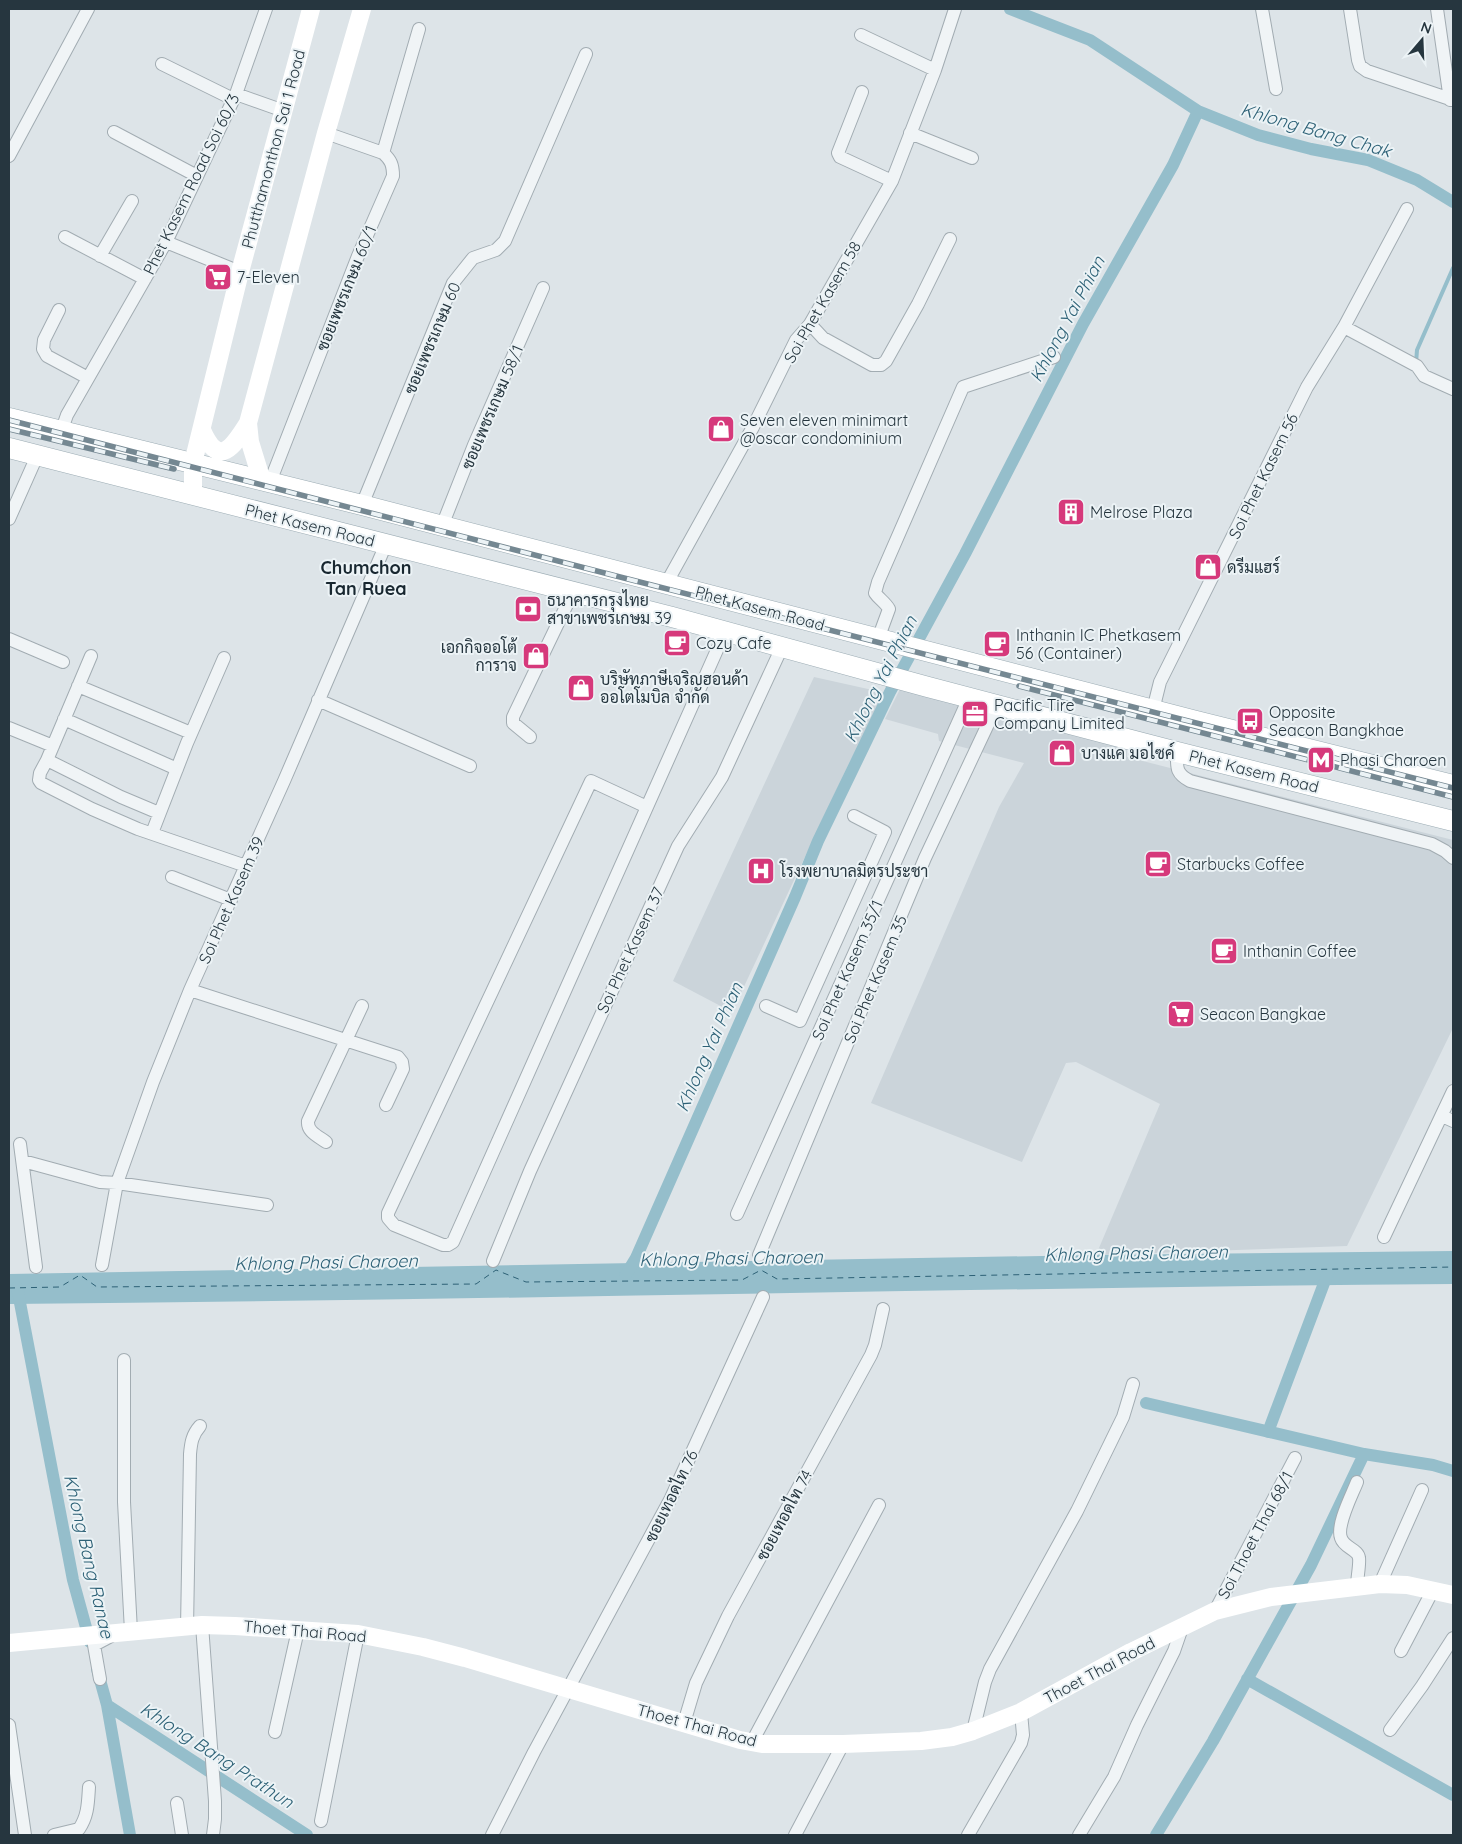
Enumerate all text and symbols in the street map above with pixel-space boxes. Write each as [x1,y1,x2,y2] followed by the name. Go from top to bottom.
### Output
[1397,15,1447,65] north arrow
[1418,18,1434,38] text: N
[237,47,309,251] street label: Phutthamonthon Sai 1 Road
[138,90,244,278] street label: Phet Kasem Road Soi 60/3
[1238,98,1395,163] water label: Khlong Bang Chak
[312,222,380,354] street label: ซอยเพชรเกษม 60/1
[779,238,865,366] street label: Soi Phet Kasem 58
[1024,252,1110,386] water label: Khlong Yai Phian
[203,262,233,292] supermarket icon: 7-Eleven
[237,267,300,287] place label: 7-Eleven
[399,279,465,397] street label: ซอยเพชรเกษม 60
[457,342,527,472] street label: ซอยเพชรเกษม 58/1
[740,410,908,448] place label: Seven eleven minimart @oscar condominium
[1224,410,1302,542] street label: Soi Phet Kasem 56
[706,414,736,444] shop icon: Seven eleven minimart @oscar condominium
[1056,497,1086,527] building icon: Melrose Plaza
[243,499,377,551] street label: Phet Kasem Road
[1090,502,1193,522] place label: Melrose Plaza
[1193,552,1223,582] shop icon: ดรีมแฮร์
[1227,555,1280,577] place label: ดรีมแฮร์
[321,556,411,600] district label: Chumchon Tan Ruea
[693,581,827,635] street label: Phet Kasem Road
[547,589,672,628] place label: ธนาคารกรุงไทย สาขาเพชรเกษม 39
[513,594,543,624] bank icon: ธนาคารกรุงไทย สาขาเพชรเกษม 39
[838,611,922,746] water label: Khlong Yai Phian
[1016,625,1181,663] place label: Inthanin IC Phetkasem 56 (Container)
[662,628,692,658] cafe icon: Cozy Cafe
[982,629,1012,659] cafe icon: Inthanin IC Phetkasem 56 (Container)
[696,633,771,653] place label: Cozy Cafe
[441,636,518,675] place label: เอกกิจออโต้ การาจ
[521,641,551,671] shop icon: เอกกิจออโต้ การาจ
[600,668,749,707] place label: บริษัทภาษีเจริญฮอนด้า ออโตโมบิล จำกัด
[566,673,596,703] shop icon: บริษัทภาษีเจริญฮอนด้า ออโตโมบิล จำกัด
[994,695,1125,733] place label: Pacific Tire Company Limited
[960,699,990,729] office icon: Pacific Tire Company Limited
[1269,702,1404,740] place label: Opposite Seacon Bangkhae
[1235,706,1265,736] bus stop icon: Opposite Seacon Bangkhae
[1047,738,1077,768] shop icon: บางแค มอไซค์
[1081,741,1175,763] place label: บางแค มอไซค์
[1187,745,1321,797] street label: Phet Kasem Road
[1306,745,1336,775] metro station icon: Phasi Charoen
[1340,750,1447,770] place label: Phasi Charoen
[194,833,268,967] street label: Soi Phet Kasem 39
[1143,849,1173,879] cafe icon: Starbucks Coffee
[1177,854,1304,874] place label: Starbucks Coffee
[746,856,776,886] hospital icon: โรงพยาบาลมิตรประชา
[779,860,928,881] place label: โรงพยาบาลมิตรประชา
[592,884,668,1016] street label: Soi Phet Kasem 37
[807,897,887,1043] street label: Soi Phet Kasem 35/1
[839,912,911,1046] street label: Soi Phet Kasem 35
[1209,936,1239,966] cafe icon: Inthanin Coffee
[1243,941,1356,961] place label: Inthanin Coffee
[670,978,748,1115] water label: Khlong Yai Phian
[1166,999,1196,1029] supermarket icon: Seacon Bangkae
[1200,1004,1326,1024] place label: Seacon Bangkae
[1044,1240,1229,1266] water label: Khlong Phasi Charoen
[639,1245,824,1271] water label: Khlong Phasi Charoen
[234,1249,419,1275] water label: Khlong Phasi Charoen
[639,1446,702,1545] street label: ซอยเทอดไท 76
[751,1466,816,1564] street label: ซอยเทอดไท 74
[1213,1468,1297,1602] street label: Soi Thoet Thai 68/1
[59,1472,119,1641] water label: Khlong Bang Ranae
[243,1616,367,1646] street label: Thoet Thai Road
[1040,1632,1158,1708] street label: Thoet Thai Road
[136,1697,299,1814] water label: Khlong Bang Prathun
[635,1699,759,1751] street label: Thoet Thai Road

